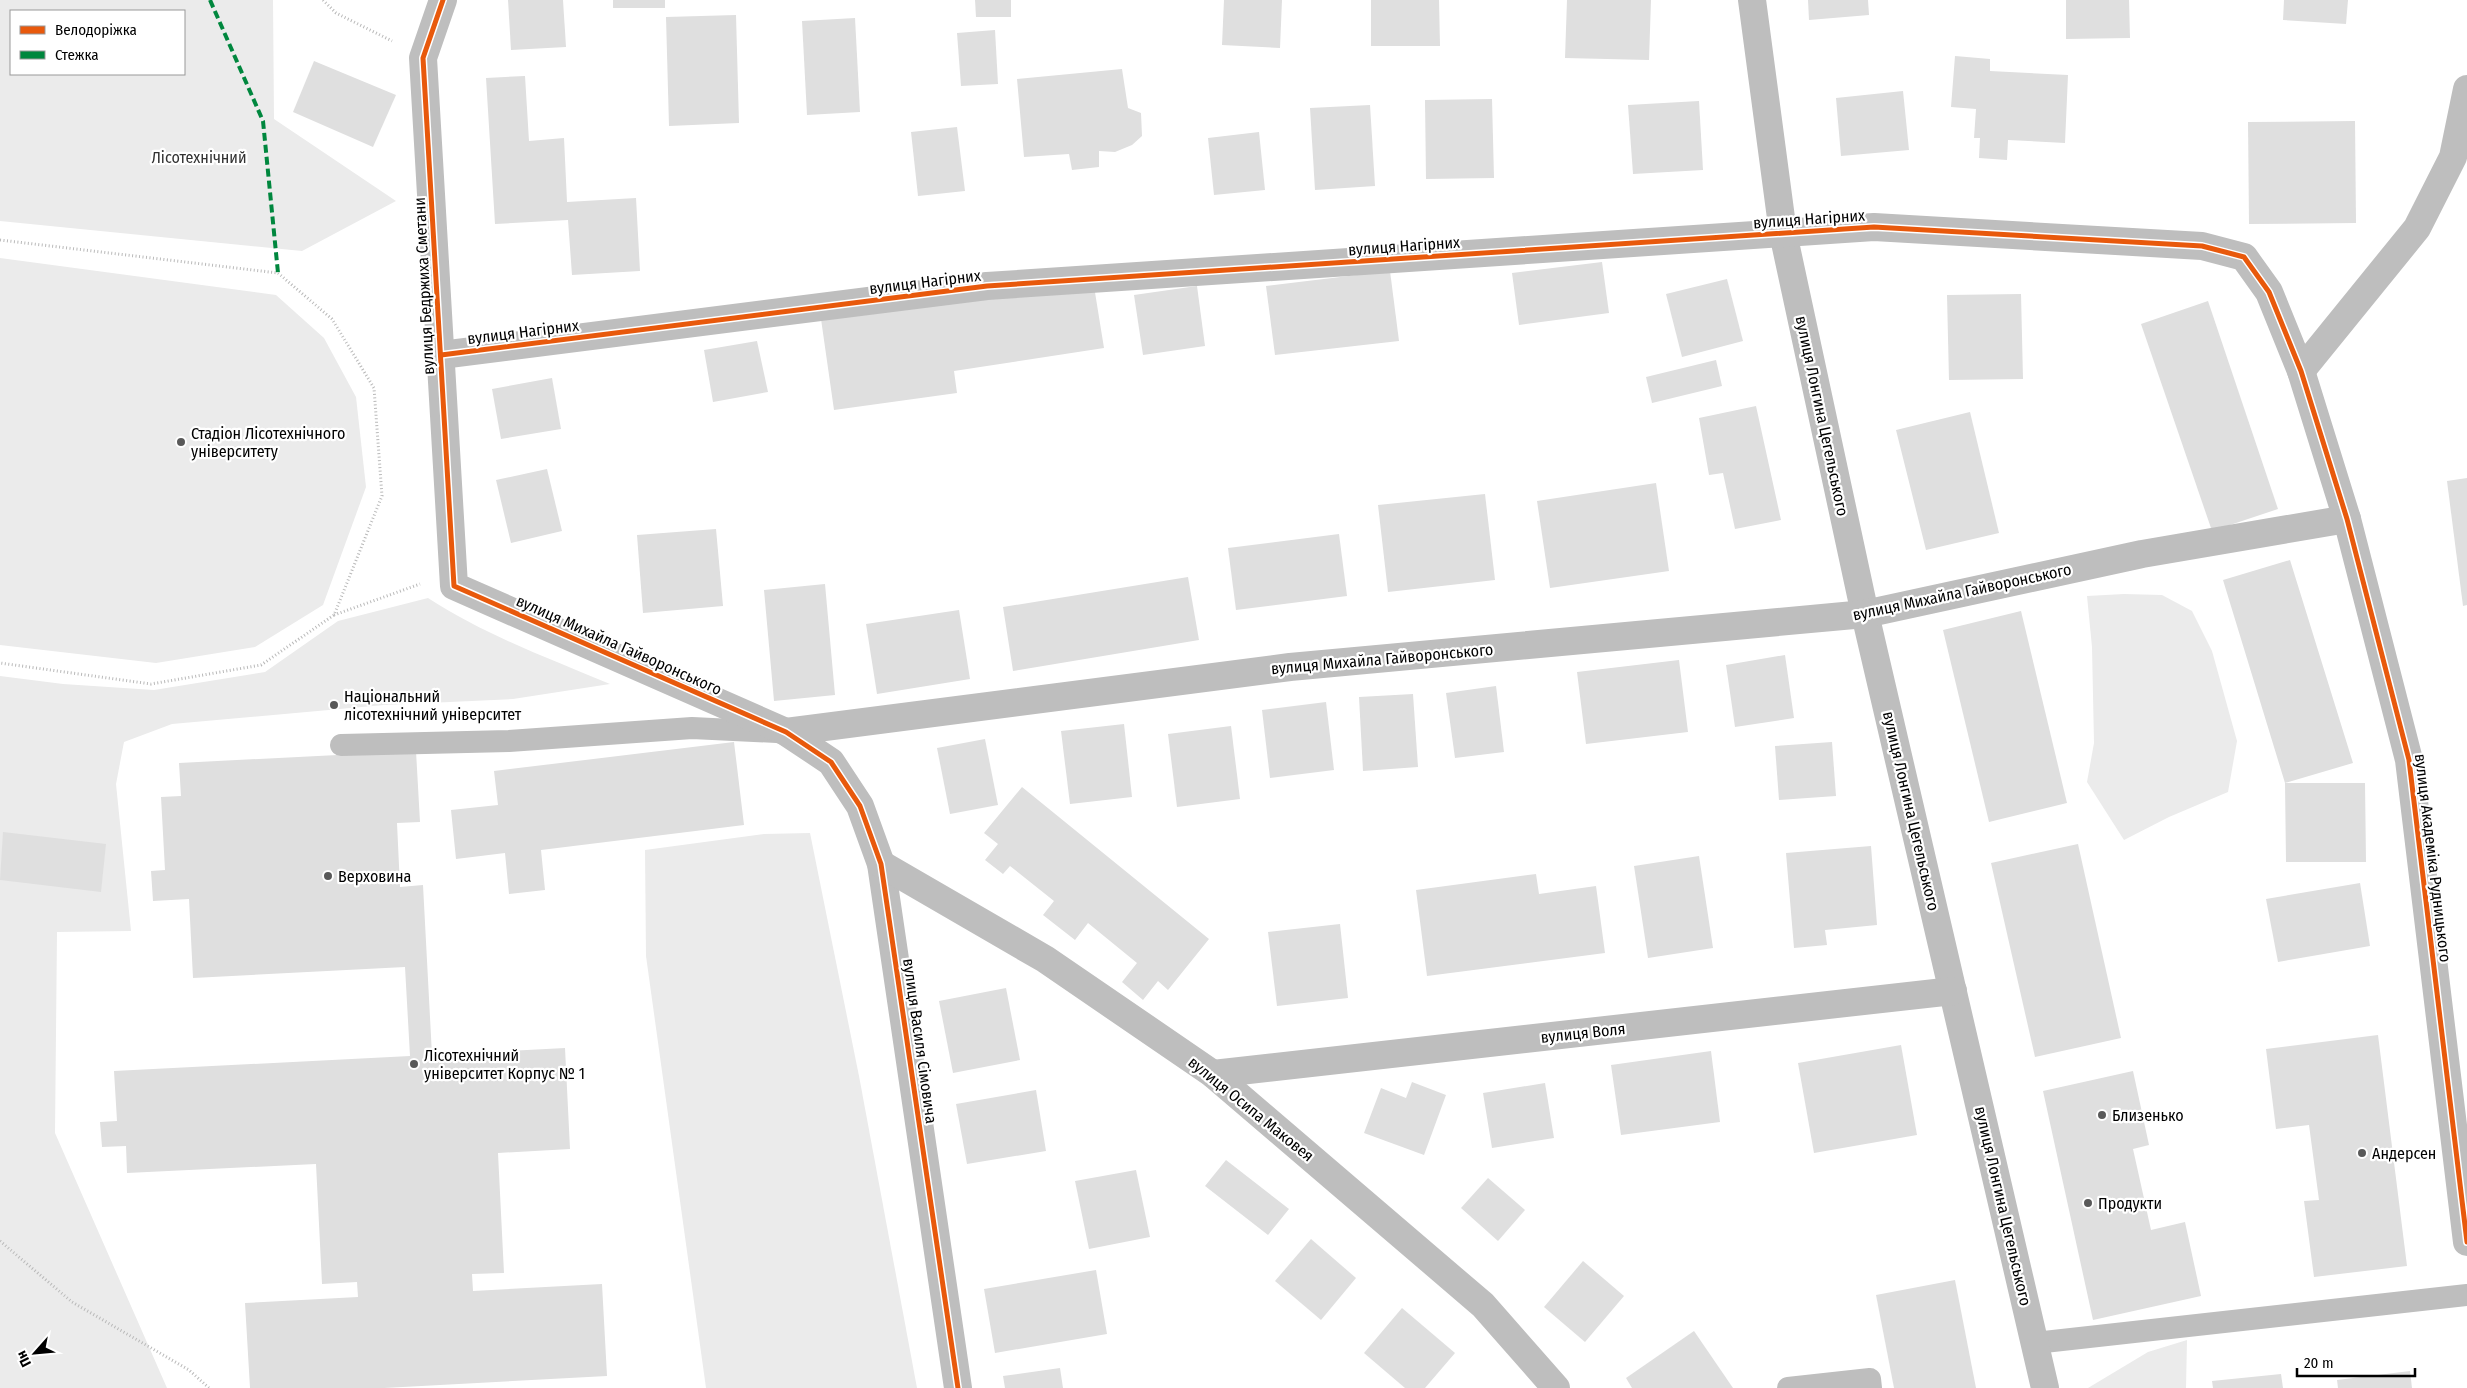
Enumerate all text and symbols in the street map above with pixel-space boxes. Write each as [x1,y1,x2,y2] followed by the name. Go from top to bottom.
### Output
[10,10,185,75] legend
[55,21,137,39] text: Велодоріжка
[55,46,99,64] text: Стежка
[151,148,247,167] park label: Лісотехнічний
[410,197,438,375] street label: вулиця Бедржиха Сметани
[1752,206,1866,232] street label: вулиця Нагірних
[1347,233,1461,259] street label: вулиця Нагірних
[868,266,982,298] street label: вулиця Нагірних
[1792,314,1852,518] street label: вулиця Лонгина Цегельського
[466,316,580,348] street label: вулиця Нагірних
[191,424,345,461] place label: Стадіон Лісотехнічного університету
[175,436,187,448] marker: Стадіон Лісотехнічного університету
[1851,560,2073,624] street label: вулиця Михайла Гайворонського
[513,591,725,699] street label: вулиця Михайла Гайворонського
[1270,640,1494,678] street label: вулиця Михайла Гайворонського
[344,687,522,724] place label: Національний лісотехнічний університет
[328,699,340,711] marker: Національний лісотехнічний університет
[1879,709,1943,913] street label: вулиця Лонгина Цегельського
[2411,753,2455,963] street label: вулиця Академіка Рудницького
[338,867,411,886] place label: Верховина
[322,870,334,882] marker: Верховина
[899,957,941,1125] street label: вулиця Василя Сімовича
[1540,1019,1626,1047] street label: вулиця Воля
[424,1046,585,1083] place label: Лісотехнічний університет Корпус № 1
[1184,1053,1318,1165] street label: вулиця Осипа Маковея
[408,1058,420,1070] marker: Лісотехнічний університет Корпус № 1
[1971,1104,2035,1308] street label: вулиця Лонгина Цегельського
[2112,1106,2184,1125] place label: Близенько
[2096,1109,2108,1121] marker: Близенько
[2372,1144,2436,1163] place label: Андерсен
[2356,1147,2368,1159] marker: Андерсен
[2098,1194,2162,1213] place label: Продукти
[2082,1197,2094,1209] marker: Продукти
[10,1328,60,1378] north arrow
[2297,1346,2414,1378] scale bar
[13,1348,35,1370] text: Пн
[2304,1354,2334,1372] text: 20 m

